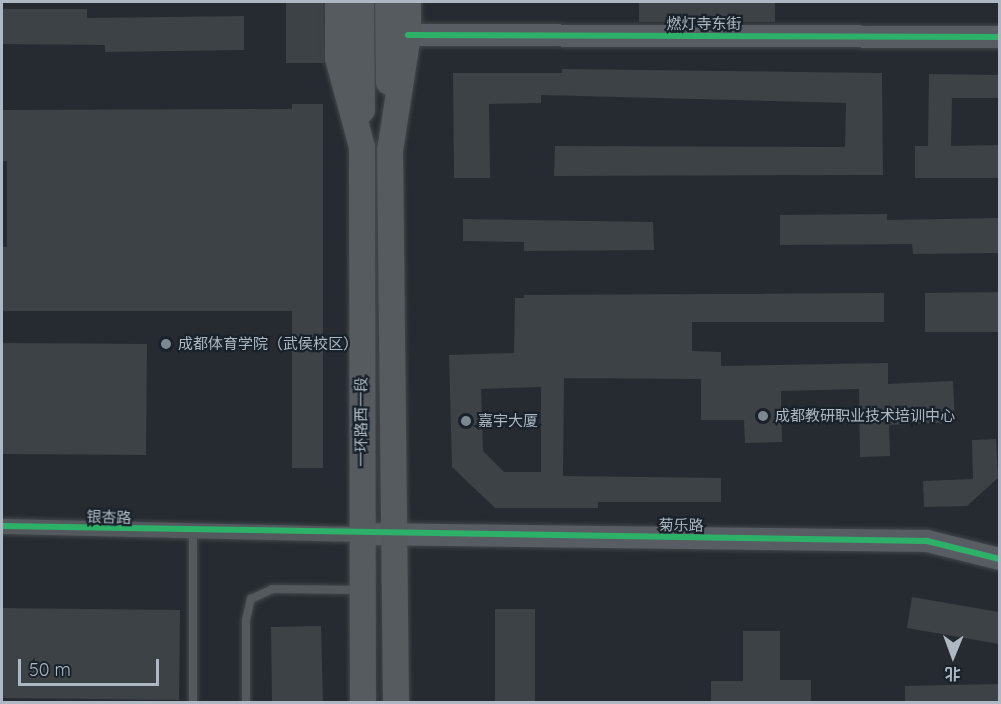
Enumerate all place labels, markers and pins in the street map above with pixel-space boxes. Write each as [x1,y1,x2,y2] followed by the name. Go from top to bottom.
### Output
[178,335,358,353] place label: 成都体育学院（武侯校区）
[159,337,173,351] marker: 成都体育学院（武侯校区）
[775,407,955,425] place label: 成都教研职业技术培训中心
[756,409,770,423] marker: 成都教研职业技术培训中心
[478,412,538,430] place label: 嘉宇大厦
[459,414,473,428] marker: 嘉宇大厦

